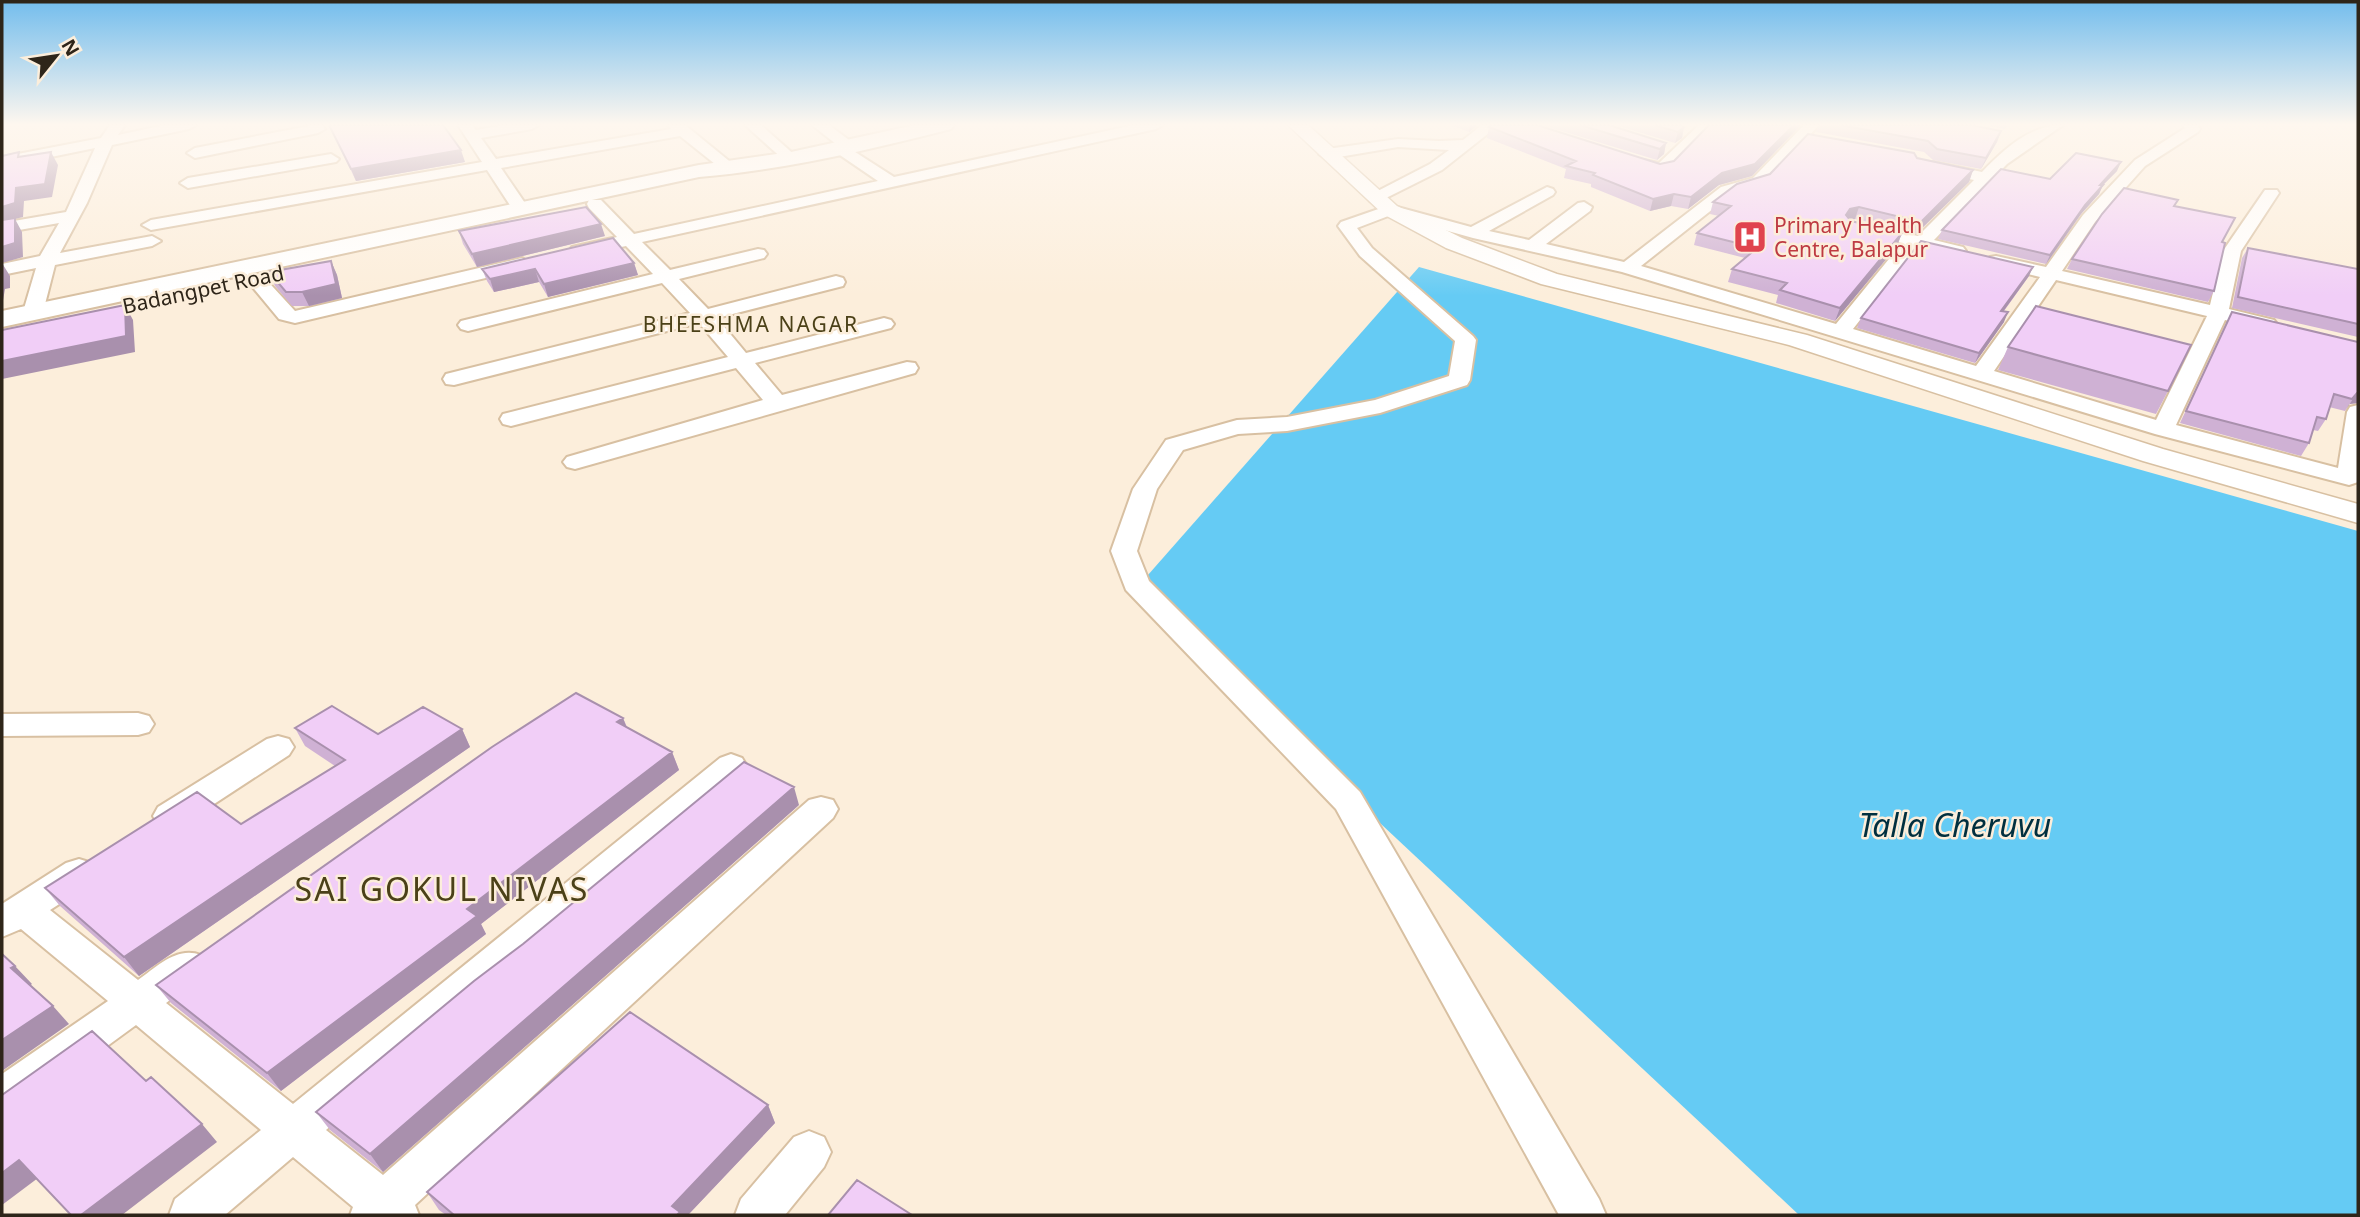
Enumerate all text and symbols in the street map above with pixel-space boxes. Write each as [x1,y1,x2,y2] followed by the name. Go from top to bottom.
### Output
[21,21,91,91] north arrow
[56,34,86,61] text: N
[1774,211,1928,263] place label: Primary Health Centre, Balapur
[1731,218,1769,256] hospital icon: Primary Health Centre, Balapur
[120,258,286,320] street label: Badangpet Road
[643,310,859,338] district label: BHEESHMA NAGAR
[1859,803,2051,846] water label: Talla Cheruvu
[295,867,589,910] district label: SAI GOKUL NIVAS

